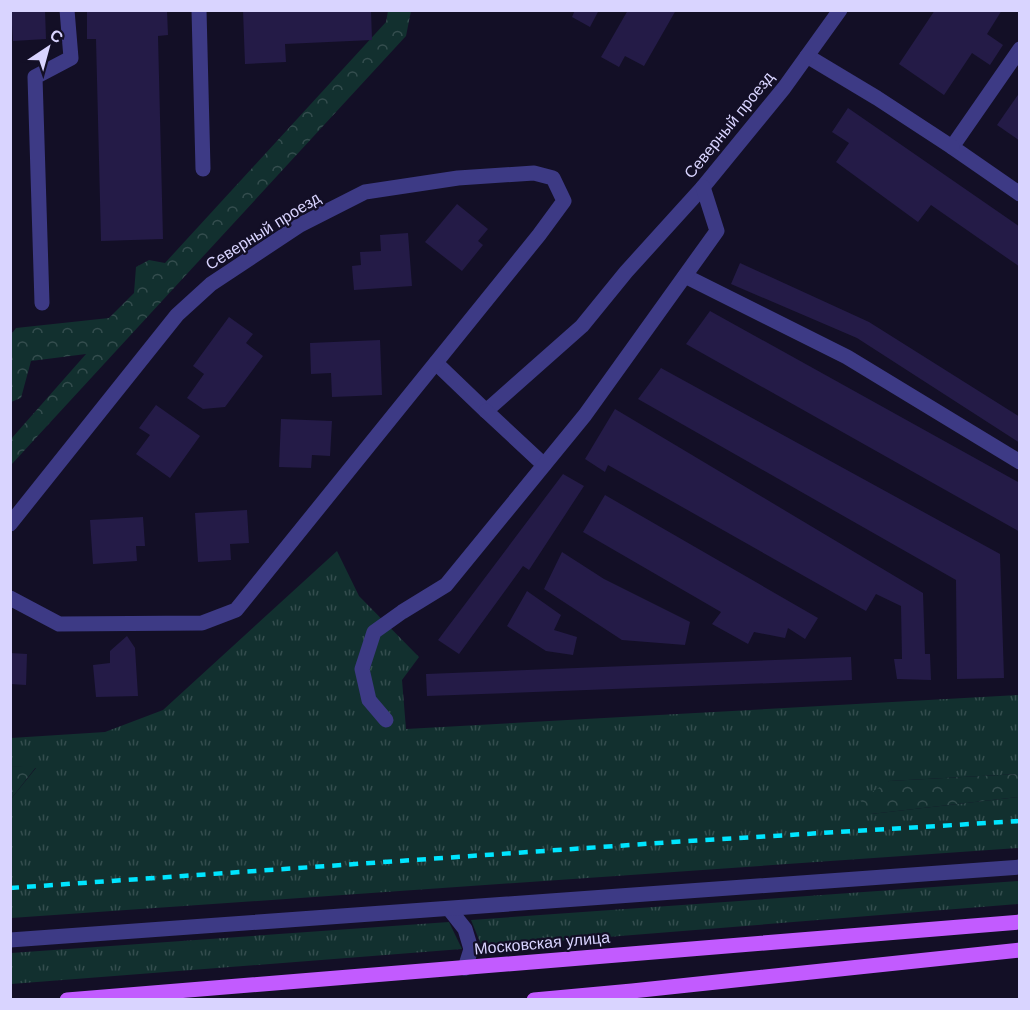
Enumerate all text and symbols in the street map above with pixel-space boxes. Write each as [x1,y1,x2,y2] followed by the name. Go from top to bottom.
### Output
[18,18,78,78] north arrow
[47,26,67,47] text: С
[681,68,777,181] street label: Северный проезд
[203,189,324,273] street label: Северный проезд
[473,929,611,957] street label: Московская улица

